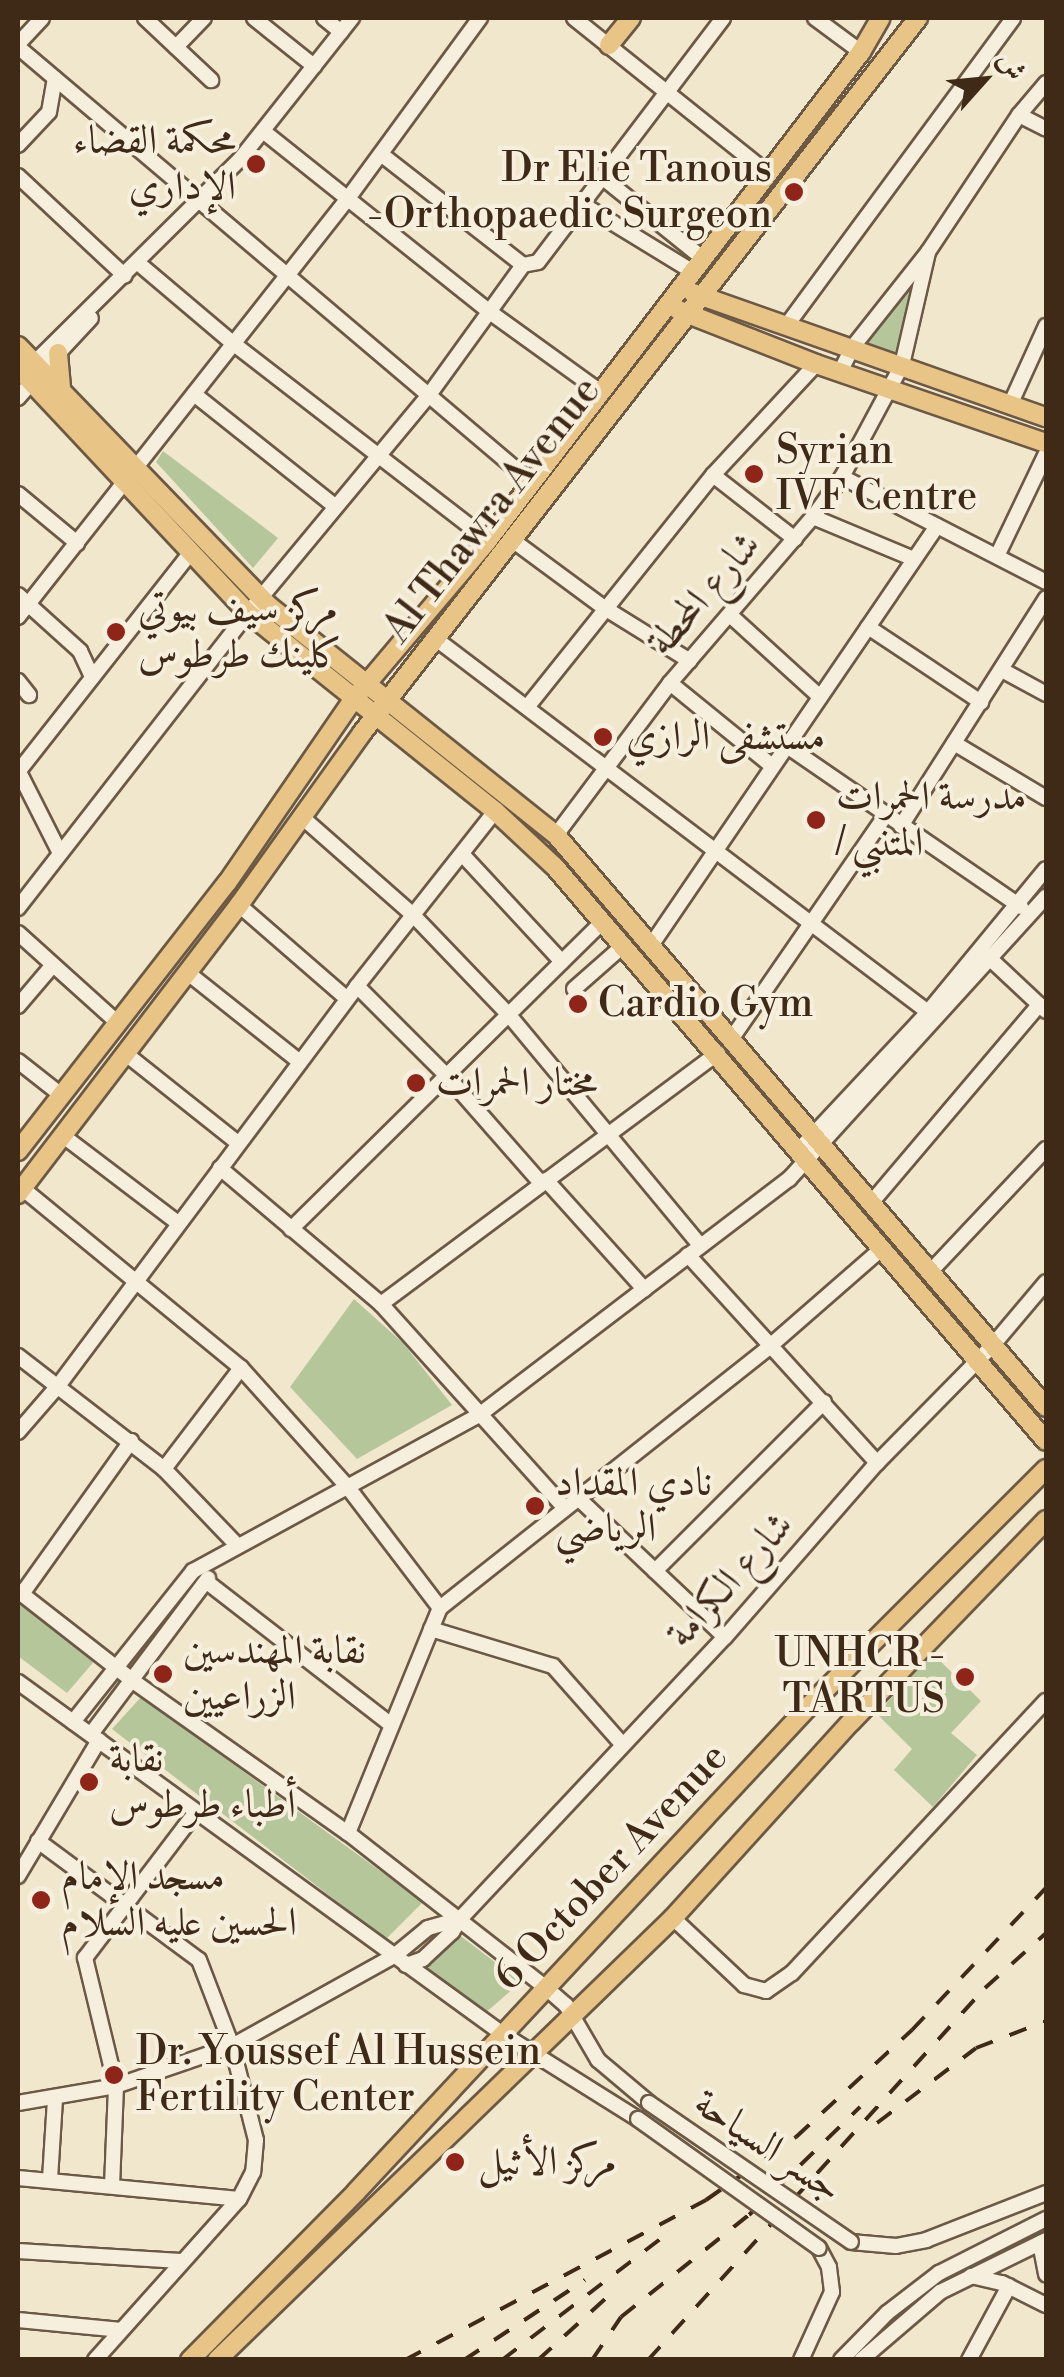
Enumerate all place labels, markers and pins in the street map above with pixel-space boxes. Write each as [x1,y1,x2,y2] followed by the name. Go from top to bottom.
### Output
[73,117,236,211] place label: محكمة القضاء الإداري
[367,145,772,239] place label: Dr Elie Tanous -Orthopaedic Surgeon
[245,153,267,175] marker: محكمة القضاء الإداري
[781,179,807,205] marker: Dr Elie Tanous -Orthopaedic Surgeon
[776,427,977,521] place label: Syrian IVF Centre
[741,461,767,487] marker: Syrian IVF Centre
[138,585,342,679] place label: مركز سيف بيوتي كلينك طرطوس
[103,619,129,645] marker: مركز سيف بيوتي كلينك طرطوس
[626,713,825,761] place label: مستشفى الرازي
[590,724,616,750] marker: مستشفى الرازي
[836,773,1027,867] place label: مدرسة الحمرات / المتنبي
[805,809,827,831] marker: مدرسة الحمرات / المتنبي
[598,980,813,1028] place label: Cardio Gym
[567,993,589,1015] marker: Cardio Gym
[436,1059,597,1107] place label: مختار الحمرات
[405,1072,427,1094] marker: مختار الحمرات
[555,1459,712,1553] place label: نادي المقداد الرياضي
[524,1495,546,1517] marker: نادي المقداد الرياضي
[183,1627,366,1721] place label: نقابة المهندسين الزراعيين
[775,1630,945,1724] place label: UNHCR - TARTUS
[152,1663,174,1685] marker: نقابة المهندسين الزراعيين
[954,1666,976,1688] marker: UNHCR - TARTUS
[109,1735,296,1829] place label: نقابة أطباء طرطوس
[78,1771,100,1793] marker: نقابة أطباء طرطوس
[61,1853,297,1947] place label: مسجد الإمام الحسين عليه السلام
[30,1889,52,1911] marker: مسجد الإمام الحسين عليه السلام
[136,2028,541,2122] place label: Dr. Youssef Al Hussein Fertility Center
[101,2062,127,2088] marker: Dr. Youssef Al Hussein Fertility Center
[478,2138,617,2186] place label: مركز الأثيل
[442,2149,468,2175] marker: مركز الأثيل

